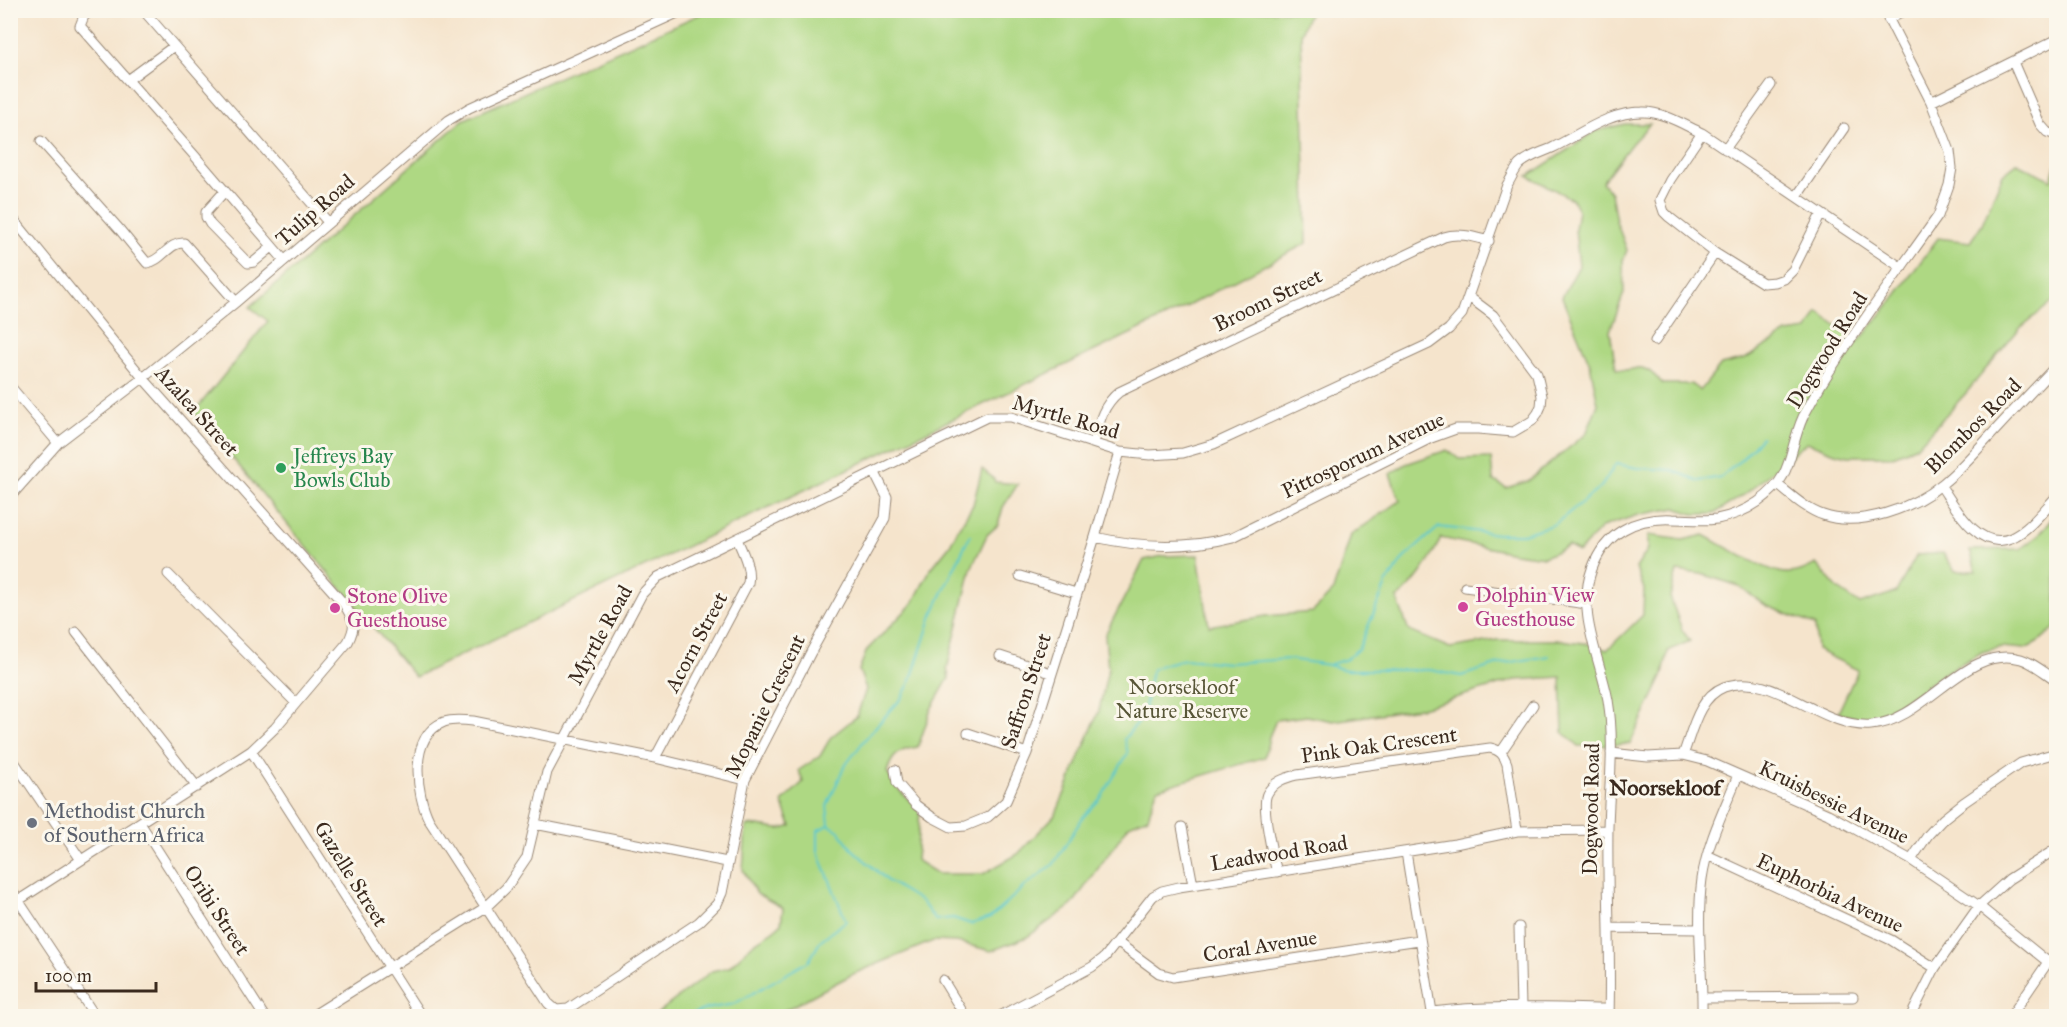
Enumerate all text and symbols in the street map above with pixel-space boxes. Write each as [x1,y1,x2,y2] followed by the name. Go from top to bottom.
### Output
[270,168,360,251] street label: Tulip Road
[1210,262,1327,337] street label: Broom Street
[1781,287,1873,413] street label: Dogwood Road
[149,360,245,462] street label: Azalea Street
[1919,372,2027,480] street label: Blombos Road
[1010,389,1123,445] street label: Myrtle Road
[1278,406,1449,504] street label: Pittosporum Avenue
[291,443,394,493] place label: Jeffreys Bay Bowls Club
[274,461,288,475] marker: Jeffreys Bay Bowls Club
[562,580,638,689] street label: Myrtle Road
[1475,582,1595,632] place label: Dolphin View Guesthouse
[347,583,448,633] place label: Stone Olive Guesthouse
[658,587,733,697] street label: Acorn Street
[1456,600,1470,614] marker: Dolphin View Guesthouse
[328,601,342,615] marker: Stone Olive Guesthouse
[719,629,811,782] street label: Mopanie Crescent
[995,629,1057,752] street label: Saffron Street
[1116,674,1248,724] park label: Noorsekloof Nature Reserve
[1299,721,1459,769] street label: Pink Oak Crescent
[1577,742,1605,875] street label: Dogwood Road
[1755,754,1914,850] street label: Kruisbessie Avenue
[1609,774,1725,801] district label: Noorsekloof
[44,798,206,848] place label: Methodist Church of Southern Africa
[25,816,39,830] marker: Methodist Church of Southern Africa
[308,816,394,932] street label: Gazelle Street
[1209,829,1350,877] street label: Leadwood Road
[1752,848,1908,939] street label: Euphorbia Avenue
[178,860,256,960] street label: Oribi Street
[1201,924,1319,968] street label: Coral Avenue
[36,955,156,993] scale bar
[45,965,92,987] text: 100 m

